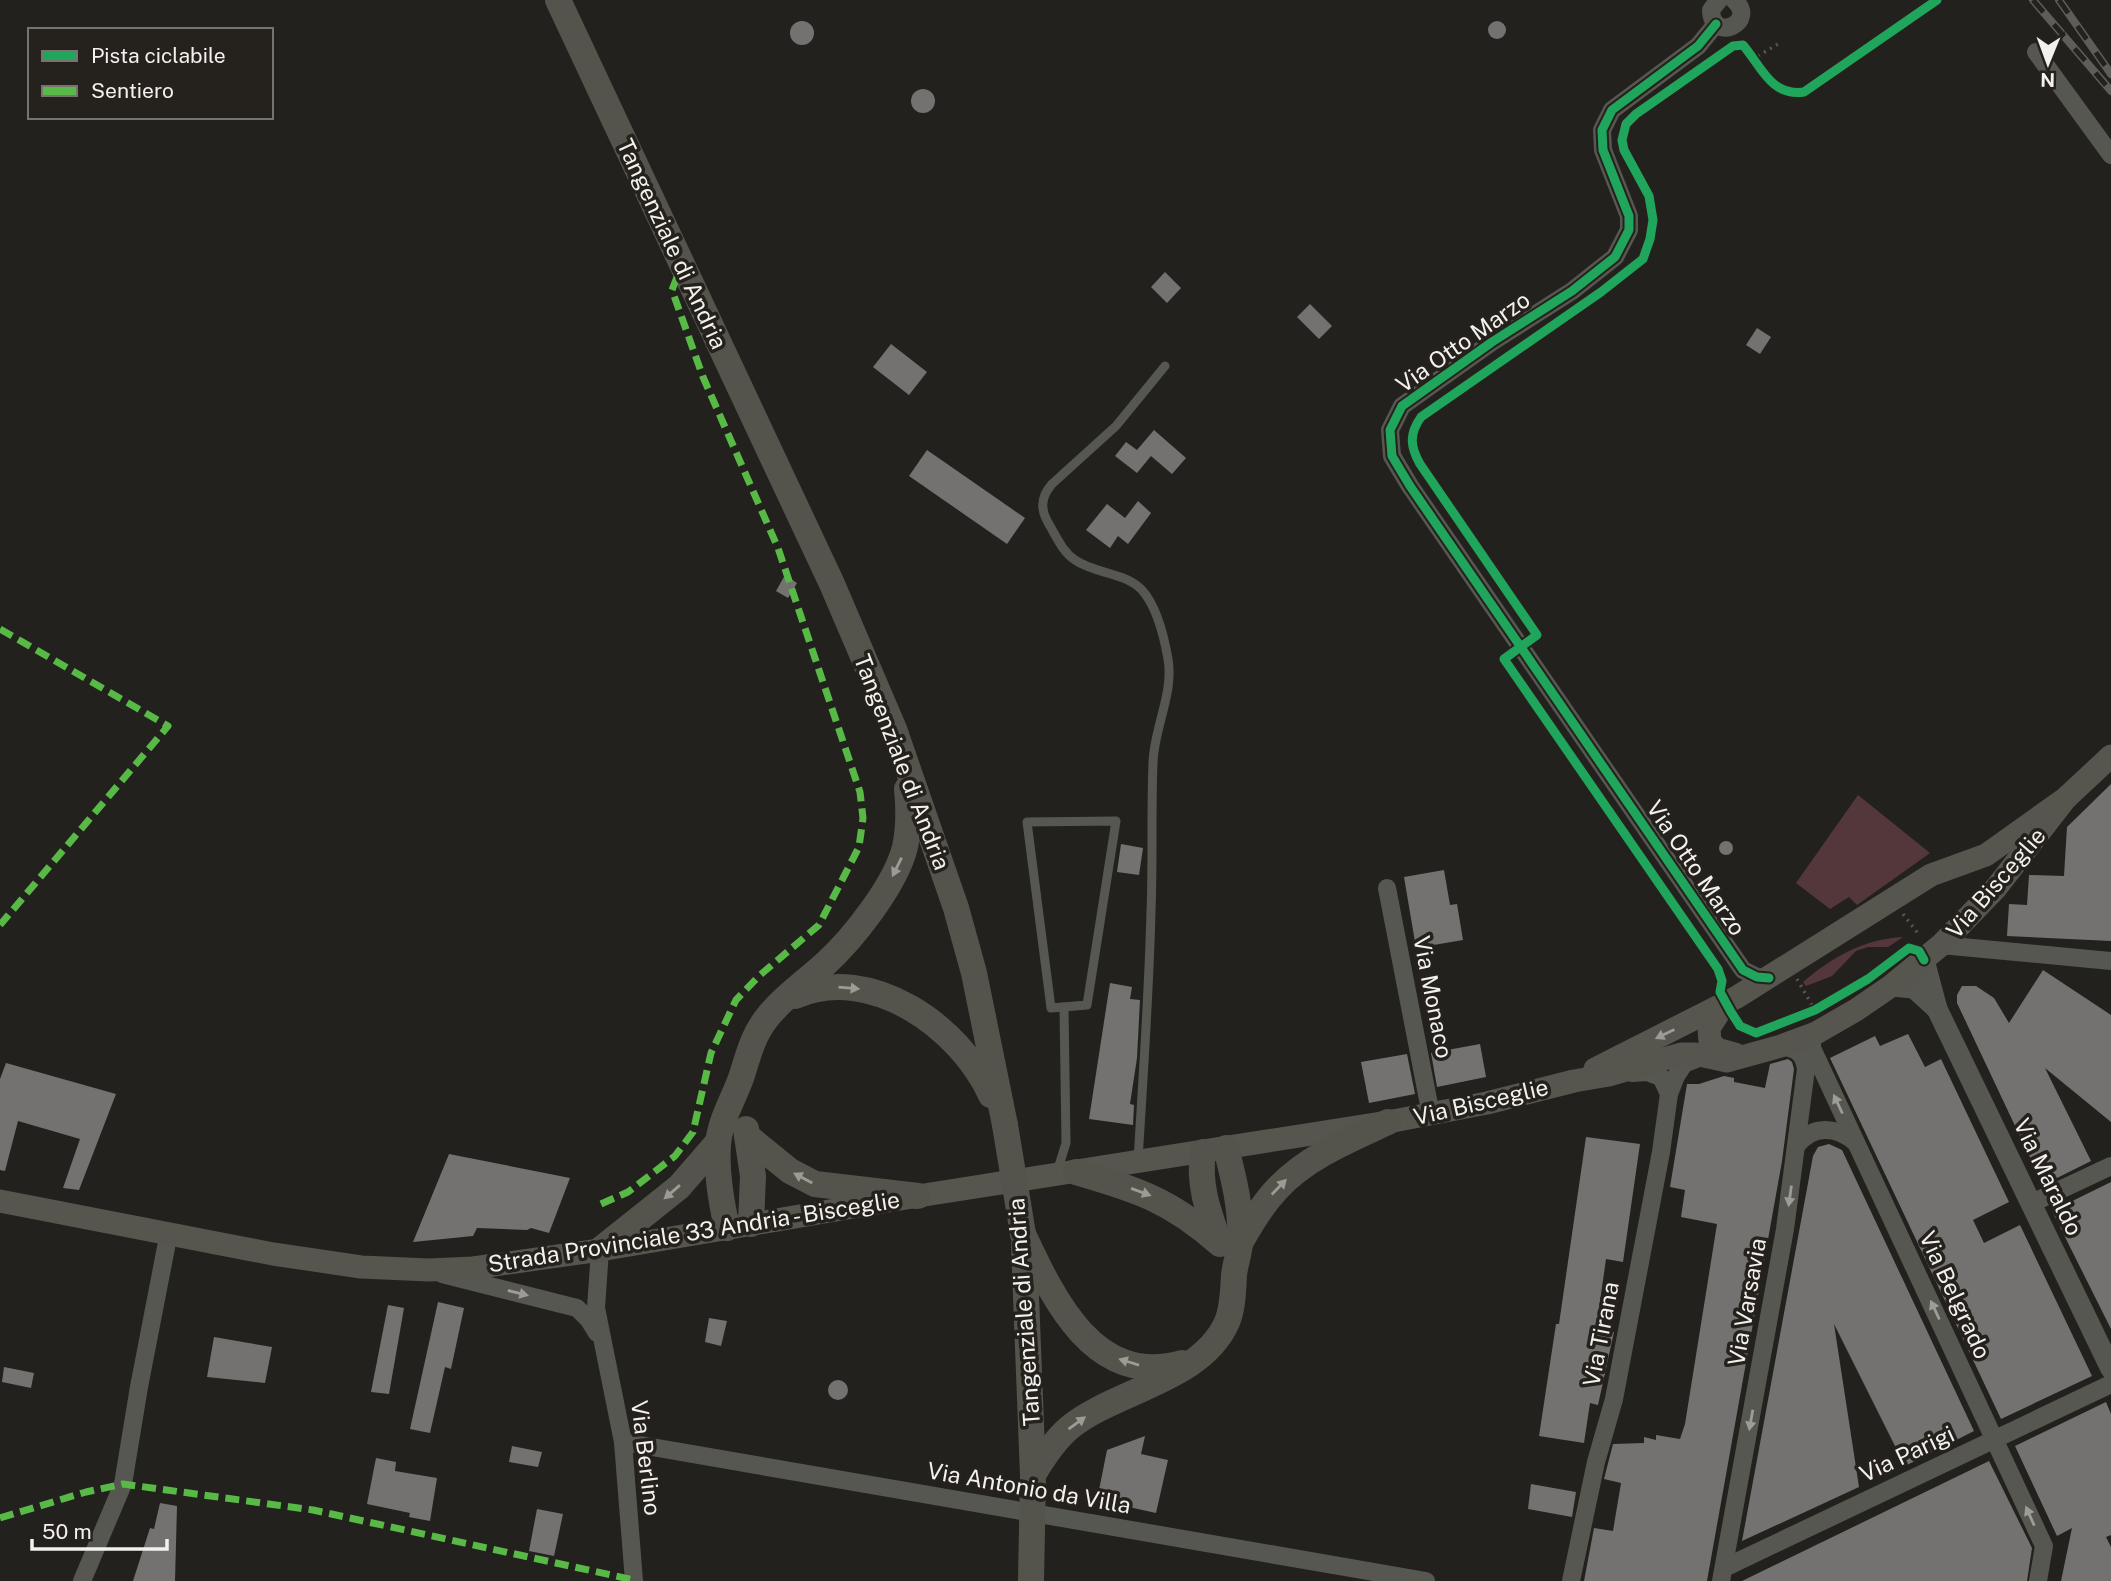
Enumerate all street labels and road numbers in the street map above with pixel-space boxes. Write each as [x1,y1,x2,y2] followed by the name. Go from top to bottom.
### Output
[612,135,733,353] street label: Tangenziale di Andria
[1391,285,1535,398] street label: Via Otto Marzo
[849,650,956,873] street label: Tangenziale di Andria
[1641,795,1752,940] street label: Via Otto Marzo
[1940,822,2051,943] street label: Via Bisceglie
[1408,933,1459,1060] street label: Via Monaco
[1411,1073,1551,1130] street label: Via Bisceglie
[2009,1114,2088,1240] street label: Via Maraldo
[486,1186,902,1277] street label: Strada Provinciale 33 Andria - Bisceglie
[1002,1197,1045,1427] street label: Tangenziale di Andria
[1914,1227,1997,1363] street label: Via Belgrado
[1722,1236,1771,1368] street label: Via Varsavia
[1577,1279,1624,1389] street label: Via Tirana
[626,1399,667,1517] street label: Via Berlino
[1855,1420,1958,1487] street label: Via Parigi
[925,1456,1133,1519] street label: Via Antonio da Villa

